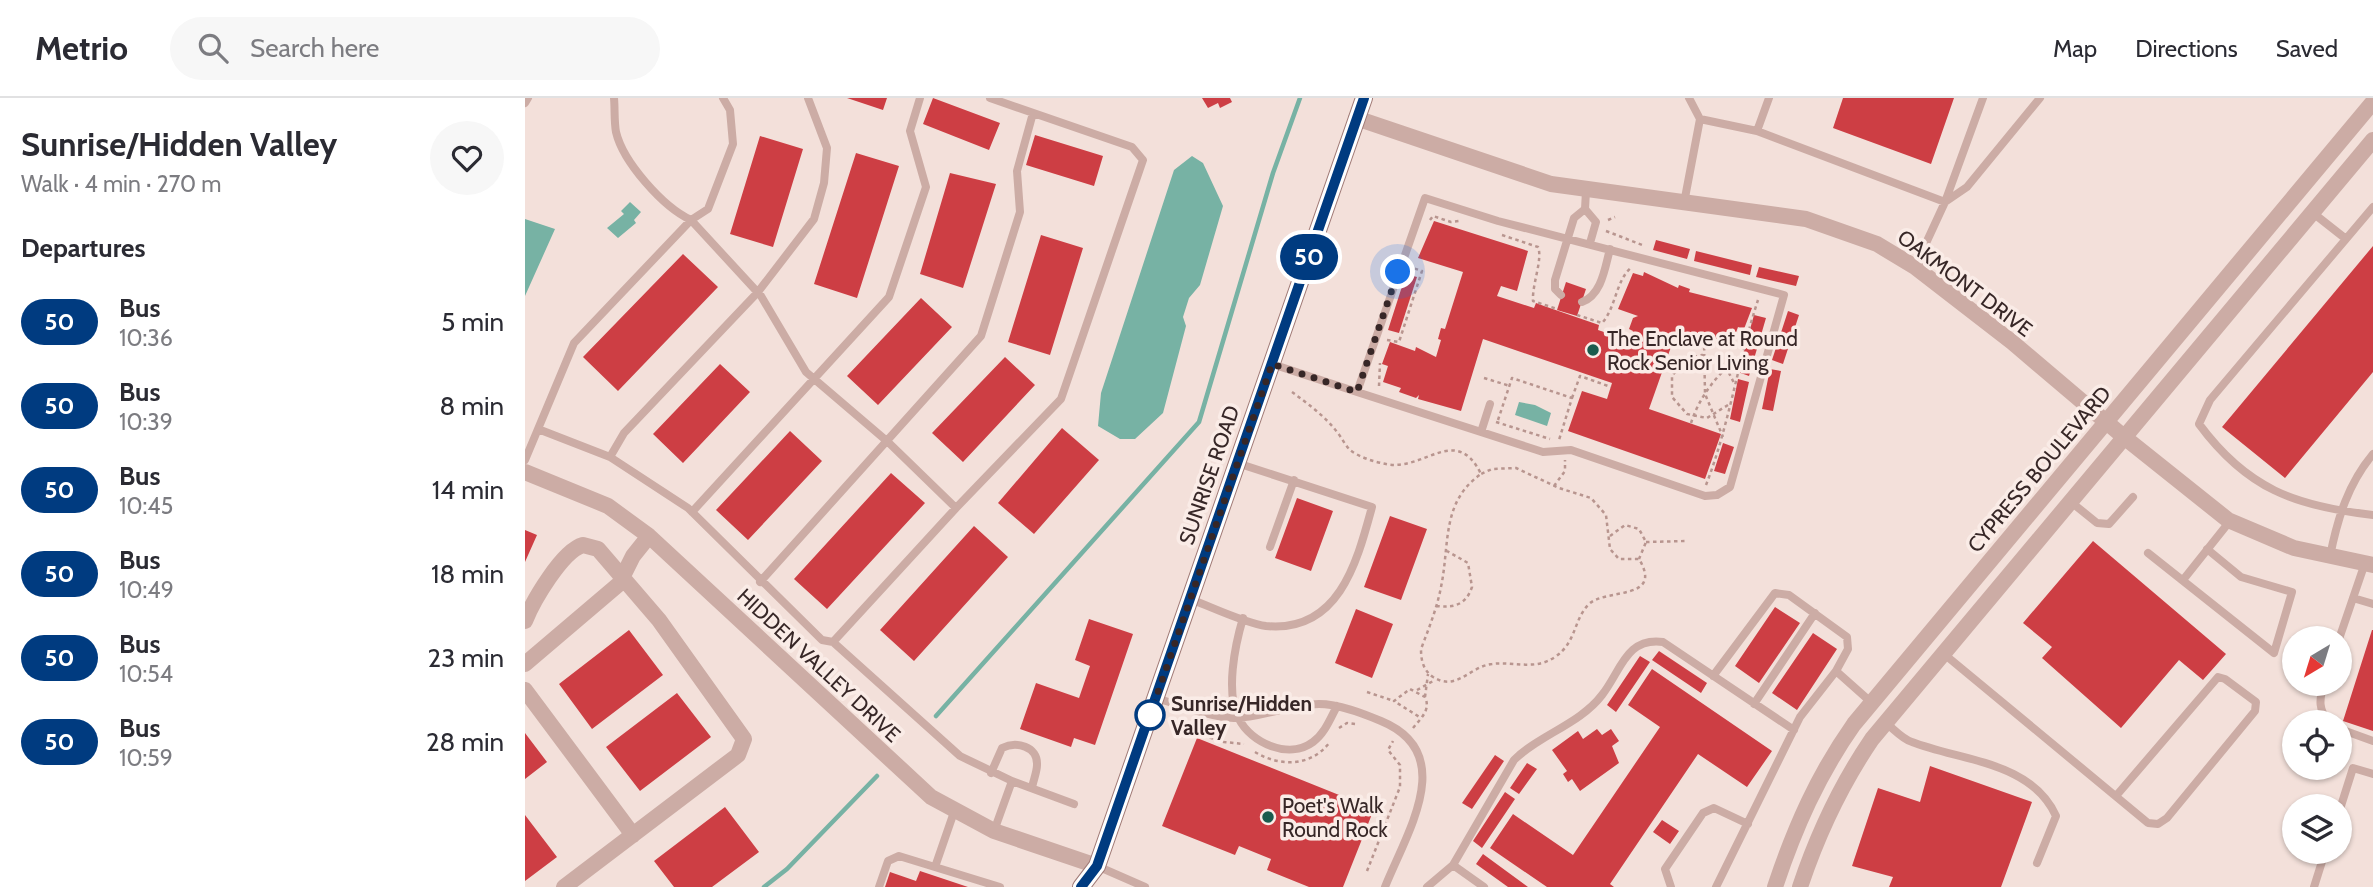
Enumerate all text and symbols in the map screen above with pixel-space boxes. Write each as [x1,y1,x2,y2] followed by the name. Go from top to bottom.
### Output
[170,17,660,80] search box
[35,28,128,68] text: Metrio
[194,29,232,67] icon: search
[250,32,379,64] text: Search here
[2053,34,2097,63] text: Map
[2135,34,2238,63] text: Directions
[2276,34,2338,63] text: Saved
[430,121,504,195] button: heart
[21,124,337,164] text: Sunrise/Hidden Valley
[21,170,221,198] text: Walk · 4 min · 270 m
[1893,224,2037,342] street label: OAKMONT DRIVE
[21,232,145,264] text: Departures
[1277,234,1341,280] line badge: 50
[1294,242,1324,271] text: 50
[1380,254,1415,289] your location
[119,292,160,324] text: Bus
[441,306,504,338] text: 5 min
[45,307,74,336] text: 50
[119,324,173,352] text: 10:36
[1607,326,1798,375] place label: The Enclave at Round Rock Senior Living
[1585,342,1601,358] marker: The Enclave at Round Rock Senior Living
[119,376,160,408] text: Bus
[1962,381,2116,557] street label: CYPRESS BOULEVARD
[440,390,504,422] text: 8 min
[45,391,74,420] text: 50
[1173,402,1245,548] street label: SUNRISE ROAD
[119,408,173,436] text: 10:39
[119,460,160,492] text: Bus
[432,474,504,506] text: 14 min
[45,475,74,504] text: 50
[119,492,173,520] text: 10:45
[119,544,160,576] text: Bus
[431,558,504,590] text: 18 min
[45,559,74,588] text: 50
[119,576,174,604] text: 10:49
[732,583,906,747] street label: HIDDEN VALLEY DRIVE
[2282,626,2352,696] north arrow
[2282,626,2352,864] map controls
[119,628,160,660] text: Bus
[428,642,504,674] text: 23 min
[45,643,74,672] text: 50
[119,660,173,688] text: 10:54
[1171,691,1312,740] place label: Sunrise/Hidden Valley
[1135,700,1165,730] marker: Sunrise/Hidden Valley
[2282,710,2352,780] button: locate
[119,712,160,744] text: Bus
[426,726,504,758] text: 28 min
[45,727,74,756] text: 50
[119,744,173,772] text: 10:59
[1282,793,1388,842] place label: Poet's Walk Round Rock
[2282,794,2352,864] button: layers
[1260,809,1276,825] marker: Poet's Walk Round Rock

